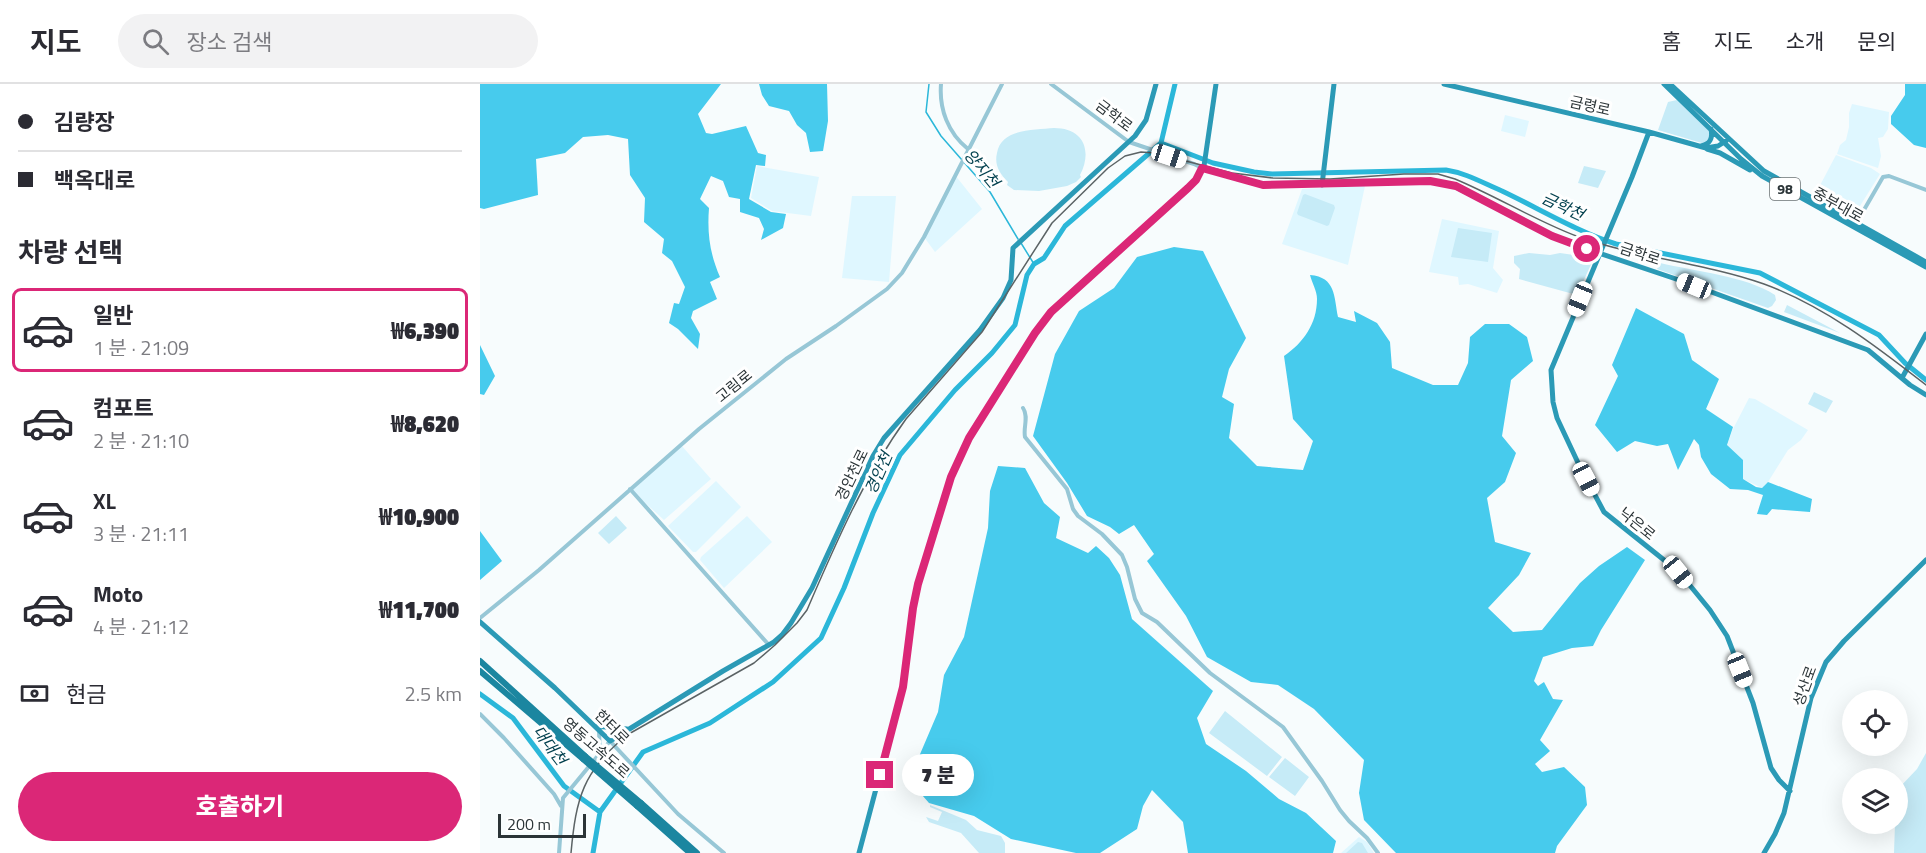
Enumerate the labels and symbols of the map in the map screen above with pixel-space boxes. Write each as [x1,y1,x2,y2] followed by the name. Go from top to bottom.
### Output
[1567,90,1613,121] street label: 금령로
[1091,94,1138,137] street label: 금학로
[1149,142,1189,170] car
[959,143,1007,194] water label: 양지천
[1770,178,1800,200] road number: 98
[1809,181,1868,228] street label: 중부대로
[1538,186,1590,227] water label: 금학천
[1573,235,1600,262] route start
[1617,236,1663,271] street label: 금학로
[1674,271,1714,301] car
[1565,279,1595,319] car
[710,364,757,408] street label: 고림로
[829,445,874,505] street label: 경안천로
[858,446,899,498] water label: 경안천
[1570,459,1602,499] car
[1614,502,1661,546] street label: 낙은로
[1660,552,1696,592] car
[1725,650,1755,690] car
[1787,662,1822,709] street label: 성산로
[590,704,635,749] street label: 한터로
[558,712,635,783] street label: 영동고속도로
[527,720,574,772] water label: 대대천
[901,754,973,796] callout: 7 분
[866,761,893,788] route end
[498,811,586,838] scale bar

